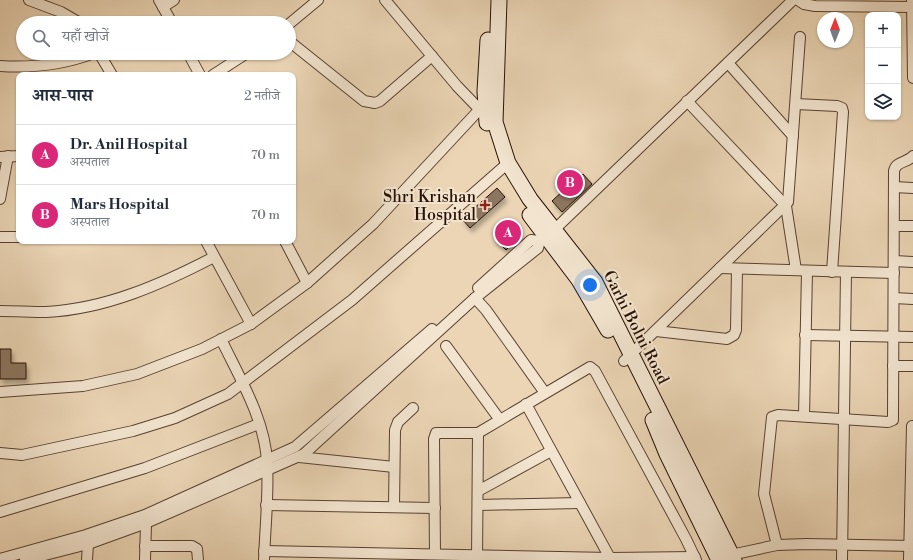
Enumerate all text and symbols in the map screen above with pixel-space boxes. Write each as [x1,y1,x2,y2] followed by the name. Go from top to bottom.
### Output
[817,12,853,48] north arrow
[865,12,901,120] map controls
[865,12,901,48] button: +
[16,16,296,60] search box
[30,27,52,49] icon: search
[62,27,109,46] text: यहाँ खोजें
[865,48,901,84] button: −
[865,84,901,120] button: layers
[32,85,93,107] text: आस-पास
[244,88,280,104] text: 2 नतीजे
[70,135,188,154] text: Dr. Anil Hospital
[40,147,50,163] text: A
[251,147,280,163] text: 70 m
[70,154,110,170] text: अस्पताल
[557,168,583,198] pin: B
[383,187,476,225] place label: Shri Krishan Hospital
[70,195,169,214] text: Mars Hospital
[479,199,491,211] marker: Shri Krishan Hospital
[40,207,50,223] text: B
[251,207,280,223] text: 70 m
[70,214,110,230] text: अस्पताल
[495,218,521,248] pin: A
[599,267,673,388] street label: Garhi Bolni Road
[580,275,600,295] your location

